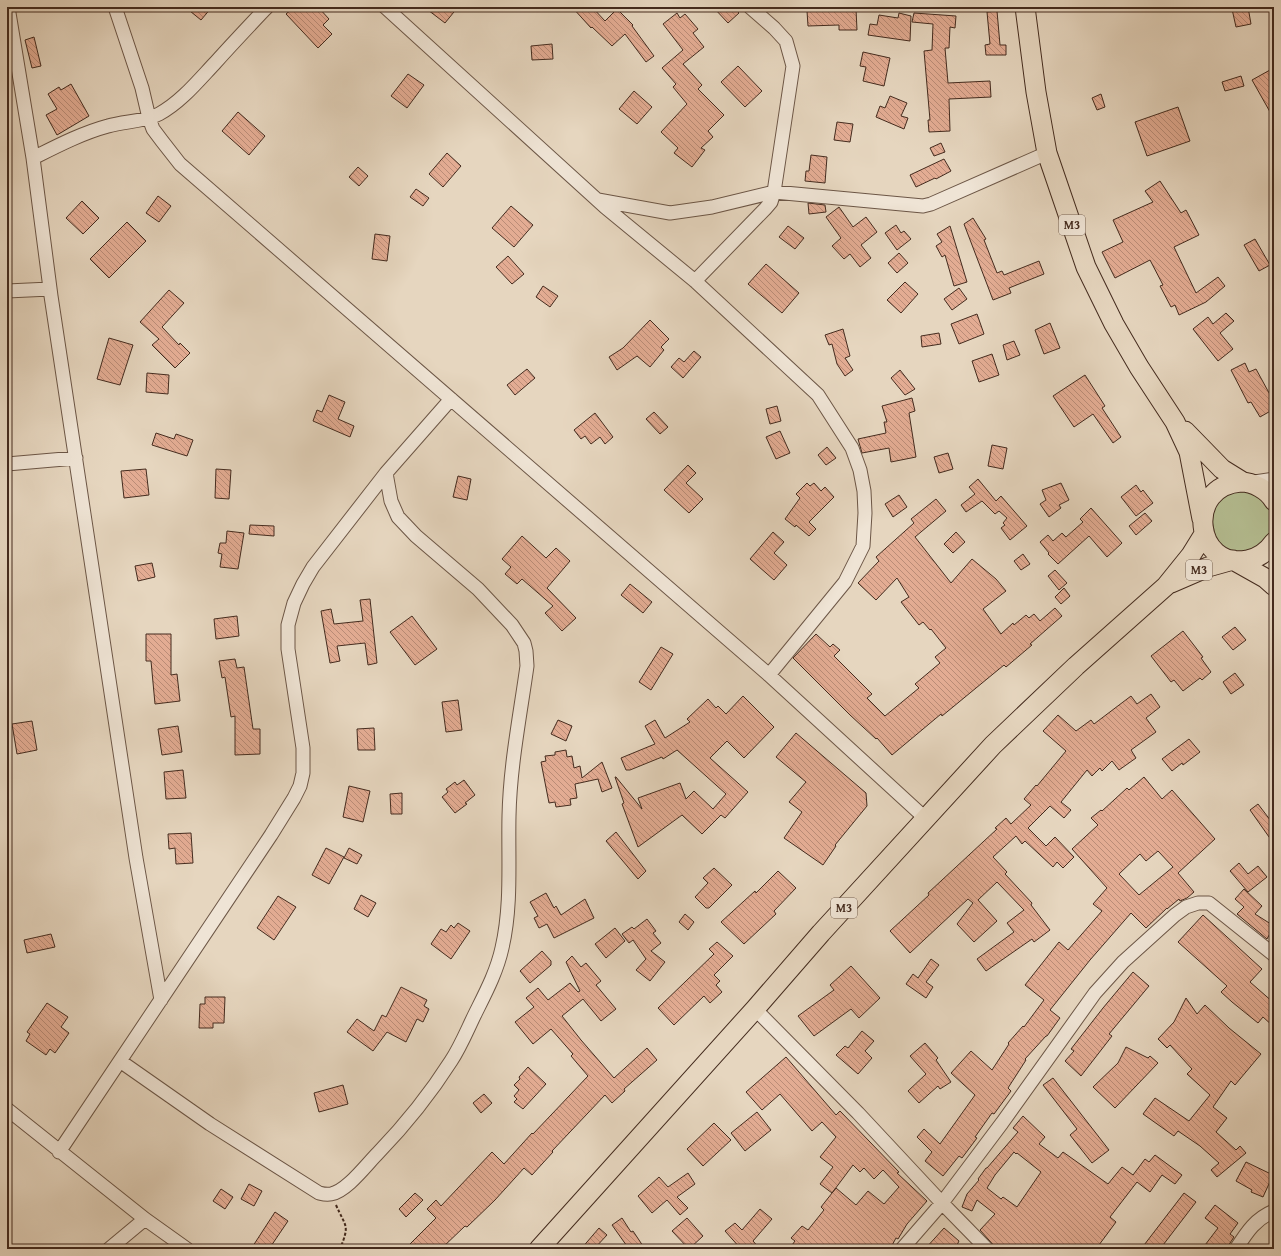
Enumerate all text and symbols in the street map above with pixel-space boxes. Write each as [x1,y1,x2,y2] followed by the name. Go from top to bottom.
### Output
[1059,215,1085,235] road number: M3
[1186,560,1212,580] road number: M3
[831,898,857,918] road number: M3

